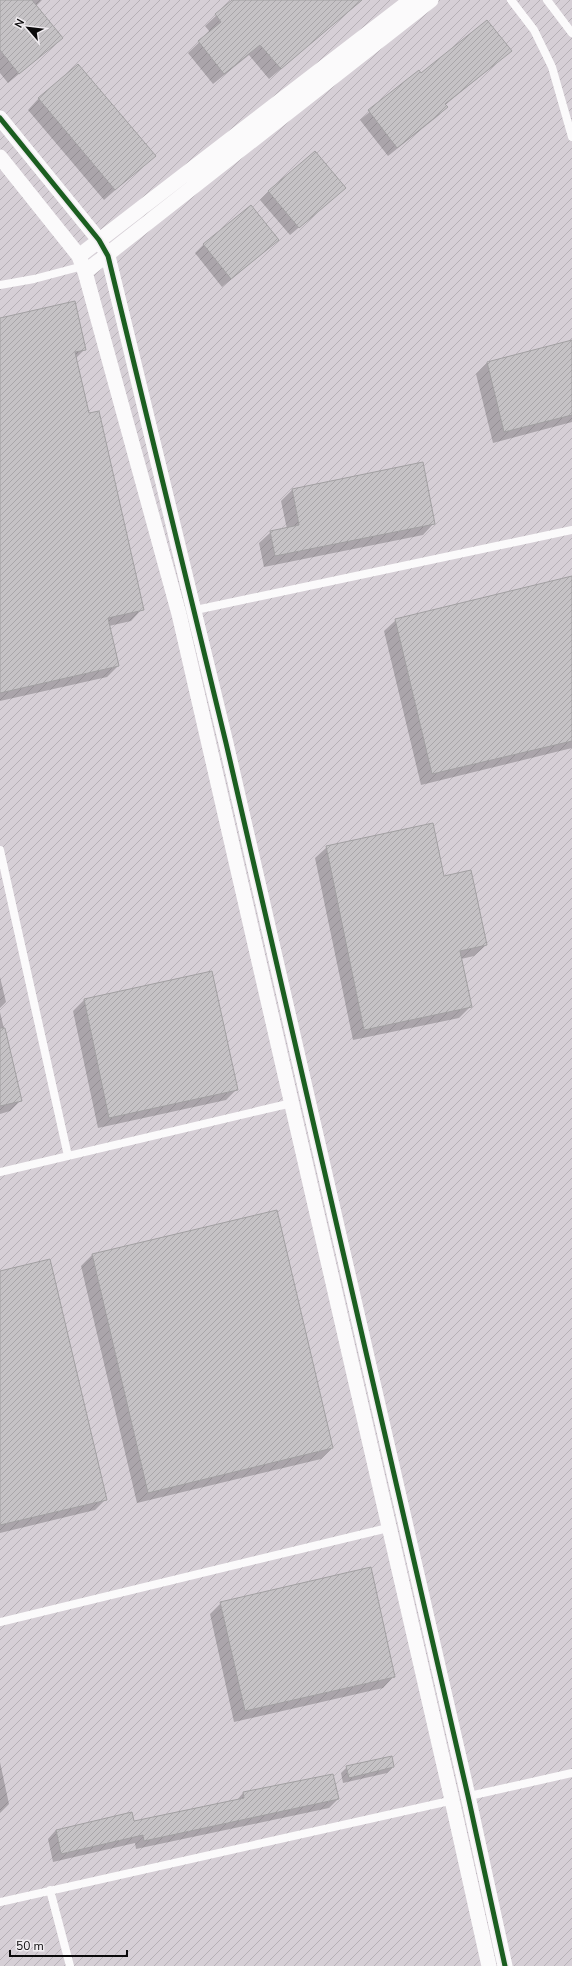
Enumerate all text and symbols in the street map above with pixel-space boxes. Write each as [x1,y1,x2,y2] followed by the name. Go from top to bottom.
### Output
[8,8,48,48] north arrow
[11,16,28,31] text: N
[10,1932,127,1958] scale bar
[16,1938,44,1954] text: 50 m

